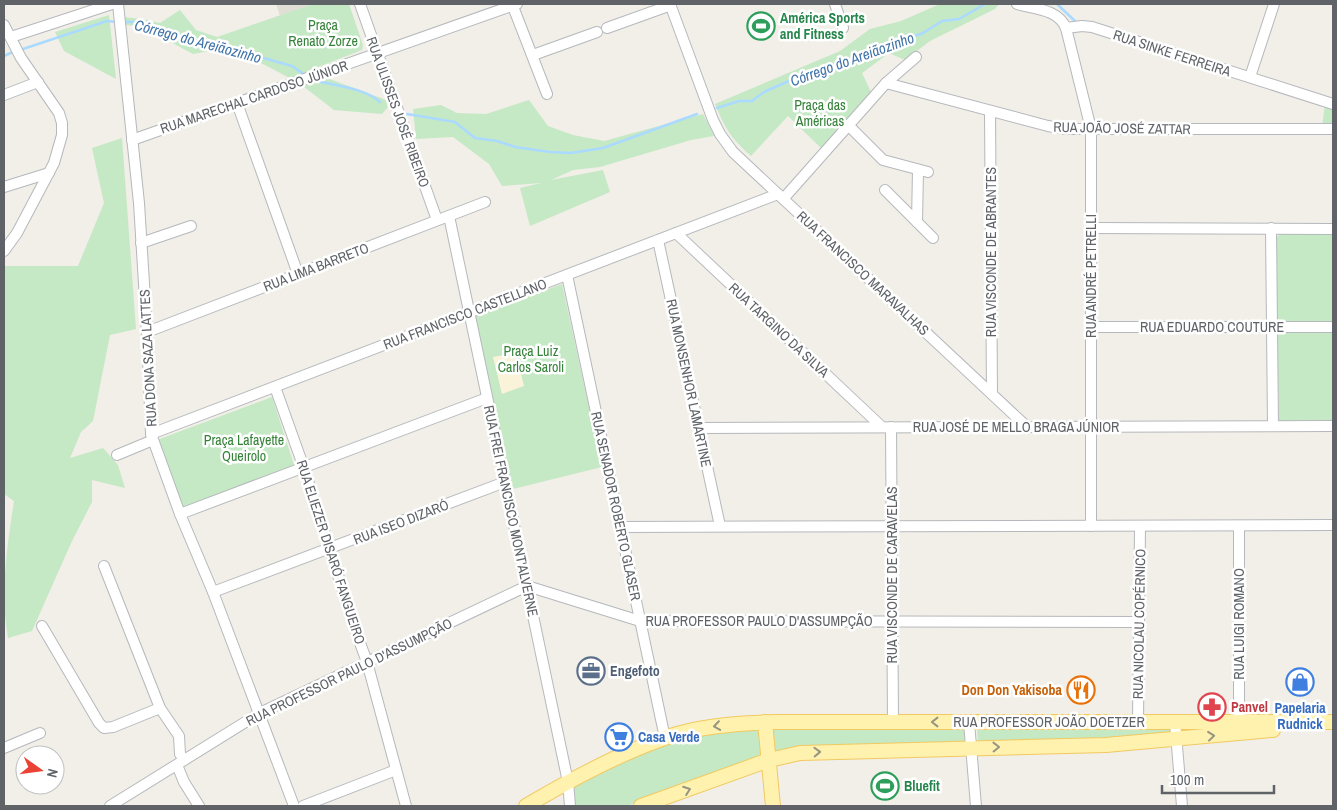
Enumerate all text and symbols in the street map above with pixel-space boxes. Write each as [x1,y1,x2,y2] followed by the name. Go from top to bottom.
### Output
[780,9,865,43] place label: América Sports and Fitness
[746,11,776,41] sports icon: América Sports and Fitness
[132,14,264,68] water label: Córrego do Areiãozinho
[288,16,358,50] park label: Praça Renato Zorze
[1111,26,1233,81] street label: RUA SINKE FERREIRA
[787,27,917,91] water label: Córrego do Areiãozinho
[362,34,434,190] street label: RUA ULISSES JOSÉ RIBEIRO
[158,56,350,138] street label: RUA MARECHAL CARDOSO JÚNIOR
[794,96,846,130] park label: Praça das Américas
[1053,118,1191,138] street label: RUA JOÃO JOSÉ ZATTAR
[982,166,1000,337] street label: RUA VISCONDE DE ABRANTES
[793,207,933,339] street label: RUA FRANCISCO MARAVALHAS
[1082,214,1100,338] street label: RUA ANDRÉ PETRELLI
[261,239,371,295] street label: RUA LIMA BARRETO
[381,274,549,353] street label: RUA FRANCISCO CASTELLANO
[725,279,833,381] street label: RUA TARGINO DA SILVA
[135,288,161,427] street label: RUA DONA SAZA LATTES
[662,297,716,469] street label: RUA MONSENHOR LAMARTINE
[1140,318,1284,336] street label: RUA EDUARDO COUTURE
[498,342,564,376] park label: Praça Luiz Carlos Saroli
[480,404,542,618] street label: RUA FREI FRANCISCO MONT'ALVERNE
[587,410,645,602] street label: RUA SENADOR ROBERTO GLASER
[913,418,1119,436] street label: RUA JOSÉ DE MELLO BRAGA JÚNIOR
[204,431,284,465] park label: Praça Lafayette Queirolo
[293,458,369,646] street label: RUA ELIEZER DISARÓ FANGUEIRO
[883,486,901,664] street label: RUA VISCONDE DE CARAVELAS
[351,496,451,548] street label: RUA ISEO DIZARÓ
[1129,549,1149,699] street label: RUA NICOLAU COPÉRNICO
[1230,568,1248,680] street label: RUA LUIGI ROMANO
[645,612,873,630] street label: RUA PROFESSOR PAULO D'ASSUMPÇÃO
[243,614,455,730] street label: RUA PROFESSOR PAULO D'ASSUMPÇÃO
[576,656,606,686] office icon: Engefoto
[610,662,660,680] place label: Engefoto
[1285,667,1315,697] shop icon: Papelaria Rudnick
[1066,675,1096,705] restaurant icon: Don Don Yakisoba
[961,681,1063,699] place label: Don Don Yakisoba
[1197,692,1227,722] pharmacy icon: Panvel
[1231,698,1268,716] place label: Panvel
[1274,699,1326,733] place label: Papelaria Rudnick
[953,713,1145,731] street label: RUA PROFESSOR JOÃO DOETZER
[930,717,938,727] one-way arrow
[712,721,721,731] one-way arrow
[604,722,634,752] supermarket icon: Casa Verde
[638,728,700,746] place label: Casa Verde
[1207,731,1215,742] one-way arrow
[993,742,1001,753] one-way arrow
[15,745,65,795] north arrow
[813,747,821,757] one-way arrow
[1162,762,1274,794] scale bar
[43,767,62,779] text: N
[1170,769,1204,790] text: 100 m
[870,771,900,801] sports icon: Bluefit
[904,777,940,795] place label: Bluefit
[682,786,691,796] one-way arrow

